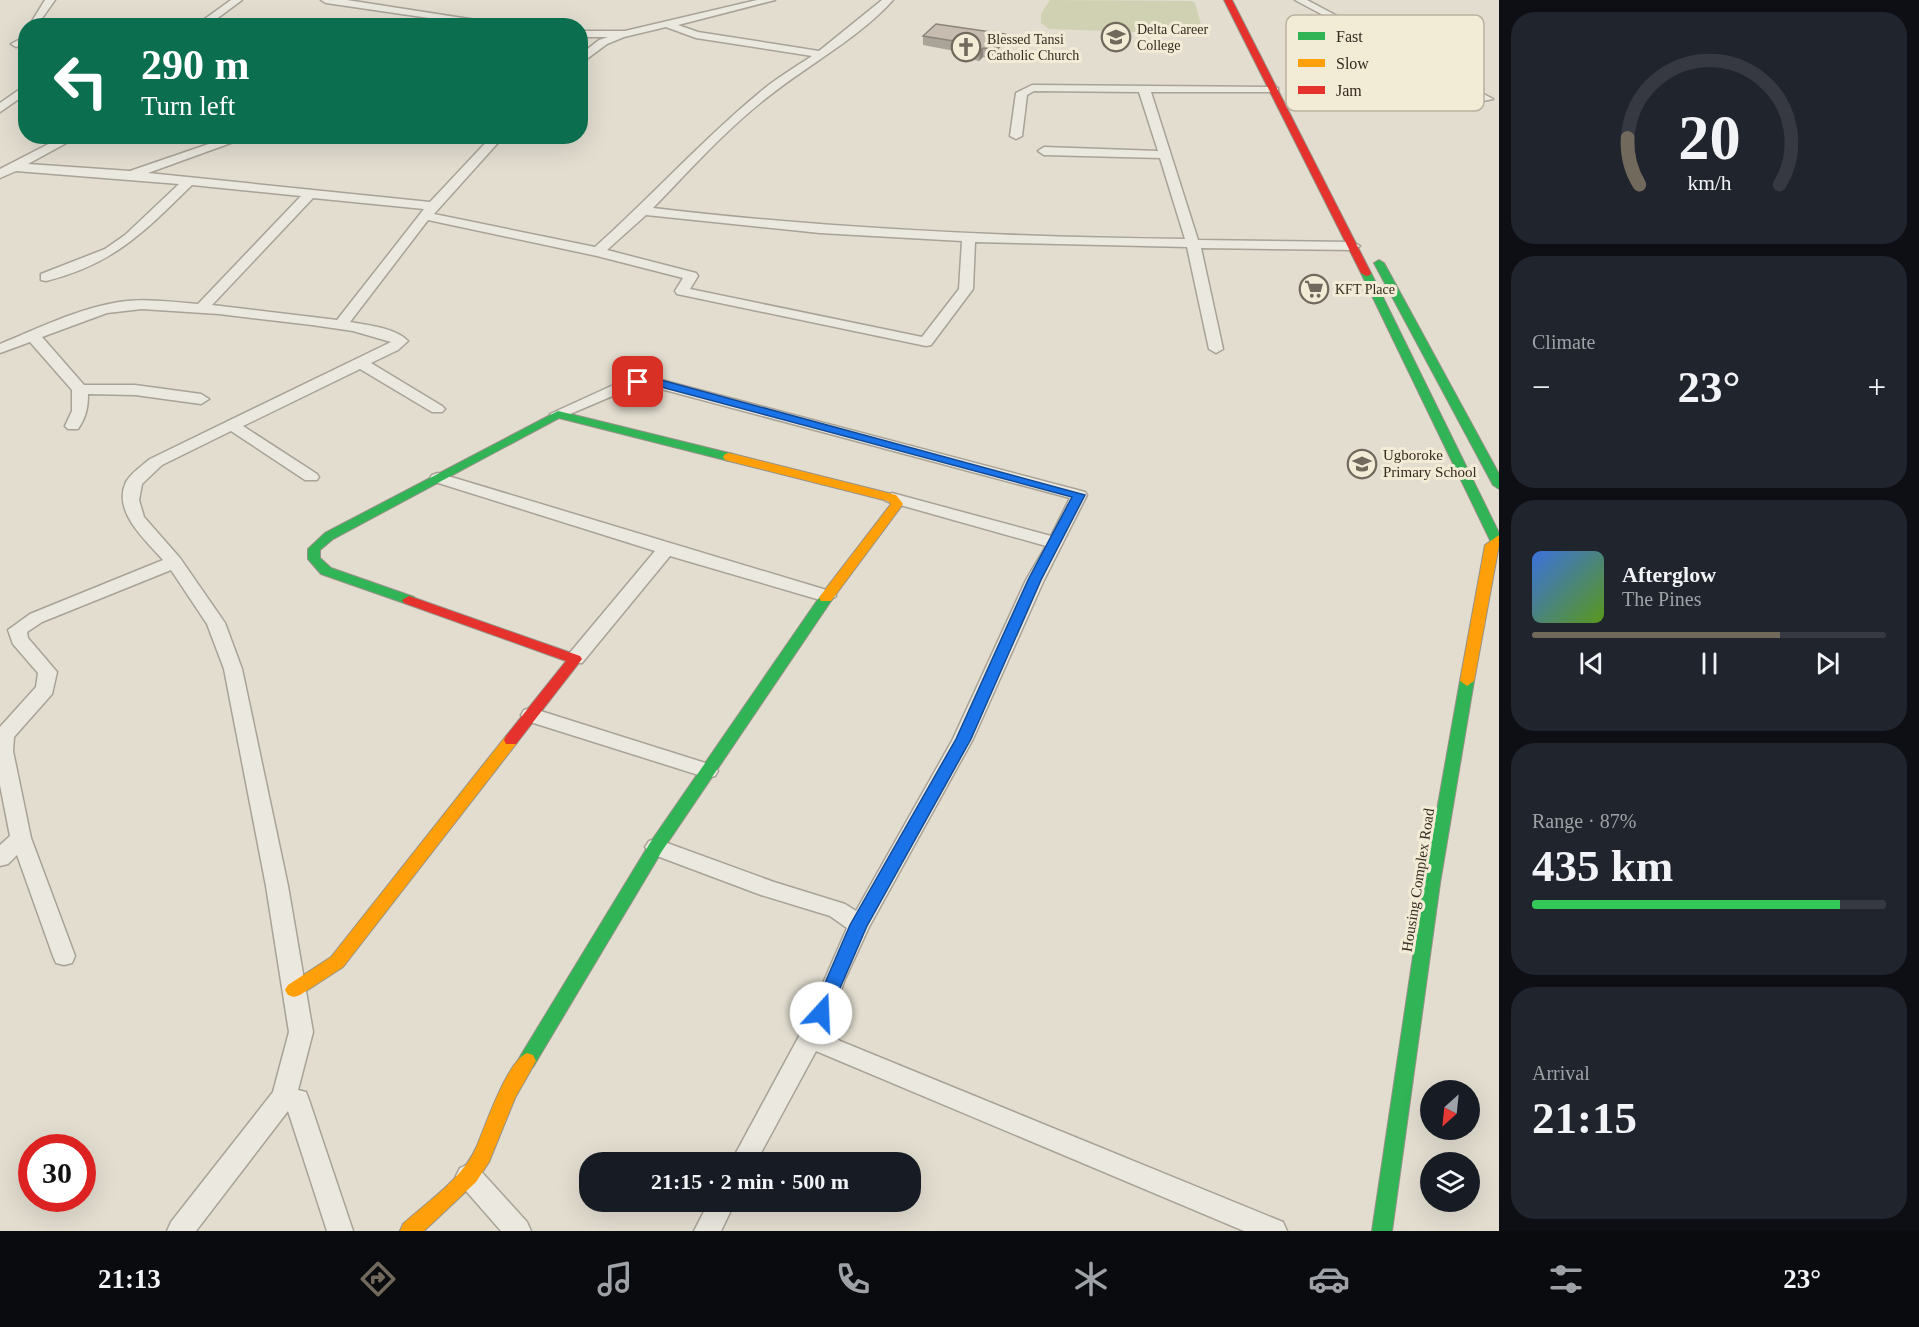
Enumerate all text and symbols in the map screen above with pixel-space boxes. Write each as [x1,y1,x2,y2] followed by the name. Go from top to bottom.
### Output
[1286,15,1484,111] legend
[1100,21,1132,53] school or university icon: Delta Career College
[1137,22,1208,53] place label: Delta Career College
[1336,28,1363,45] text: Fast
[950,31,982,63] church icon: Blessed Tansi Catholic Church
[987,32,1079,63] place label: Blessed Tansi Catholic Church
[42,42,120,120] icon: left
[141,42,250,88] text: 290 m
[1336,55,1369,72] text: Slow
[1336,82,1362,99] text: Jam
[141,91,235,121] text: Turn left
[1678,103,1740,172] text: 20
[1687,171,1731,195] text: km/h
[1298,273,1330,305] supermarket icon: KFT Place
[1335,282,1395,297] place label: KFT Place
[1532,331,1595,353] text: Climate
[612,356,663,407] pin
[1678,362,1741,412] text: 23°
[621,365,654,398] icon: arrive
[1532,369,1551,405] text: −
[1867,369,1886,405] text: +
[1383,447,1477,480] place label: Ugboroke Primary School
[1346,448,1378,480] school or university icon: Ugboroke Primary School
[1622,562,1716,587] text: Afterglow
[1622,588,1701,610] text: The Pines
[1575,647,1608,680] icon: previous
[1693,647,1726,680] icon: pause
[1811,647,1844,680] icon: next
[1399,807,1437,953] street label: Housing Complex Road
[1532,810,1636,832] text: Range · 87%
[1532,841,1673,891] text: 435 km
[789,981,853,1045] position arrow
[1532,1062,1590,1084] text: Arrival
[1420,1080,1480,1140] north arrow
[1420,1080,1480,1212] map controls
[1532,1093,1637,1143] text: 21:15
[18,1134,96,1212] speed limit sign: 30
[1420,1152,1480,1212] button: layers
[651,1169,849,1194] text: 21:15 · 2 min · 500 m
[357,1258,399,1300] icon: directions
[594,1258,636,1300] icon: music
[832,1258,874,1300] icon: phone
[1070,1258,1112,1300] icon: climate
[1308,1258,1350,1300] icon: car
[1545,1258,1587,1300] icon: filters
[98,1264,161,1294] text: 21:13
[1783,1264,1821,1294] text: 23°

